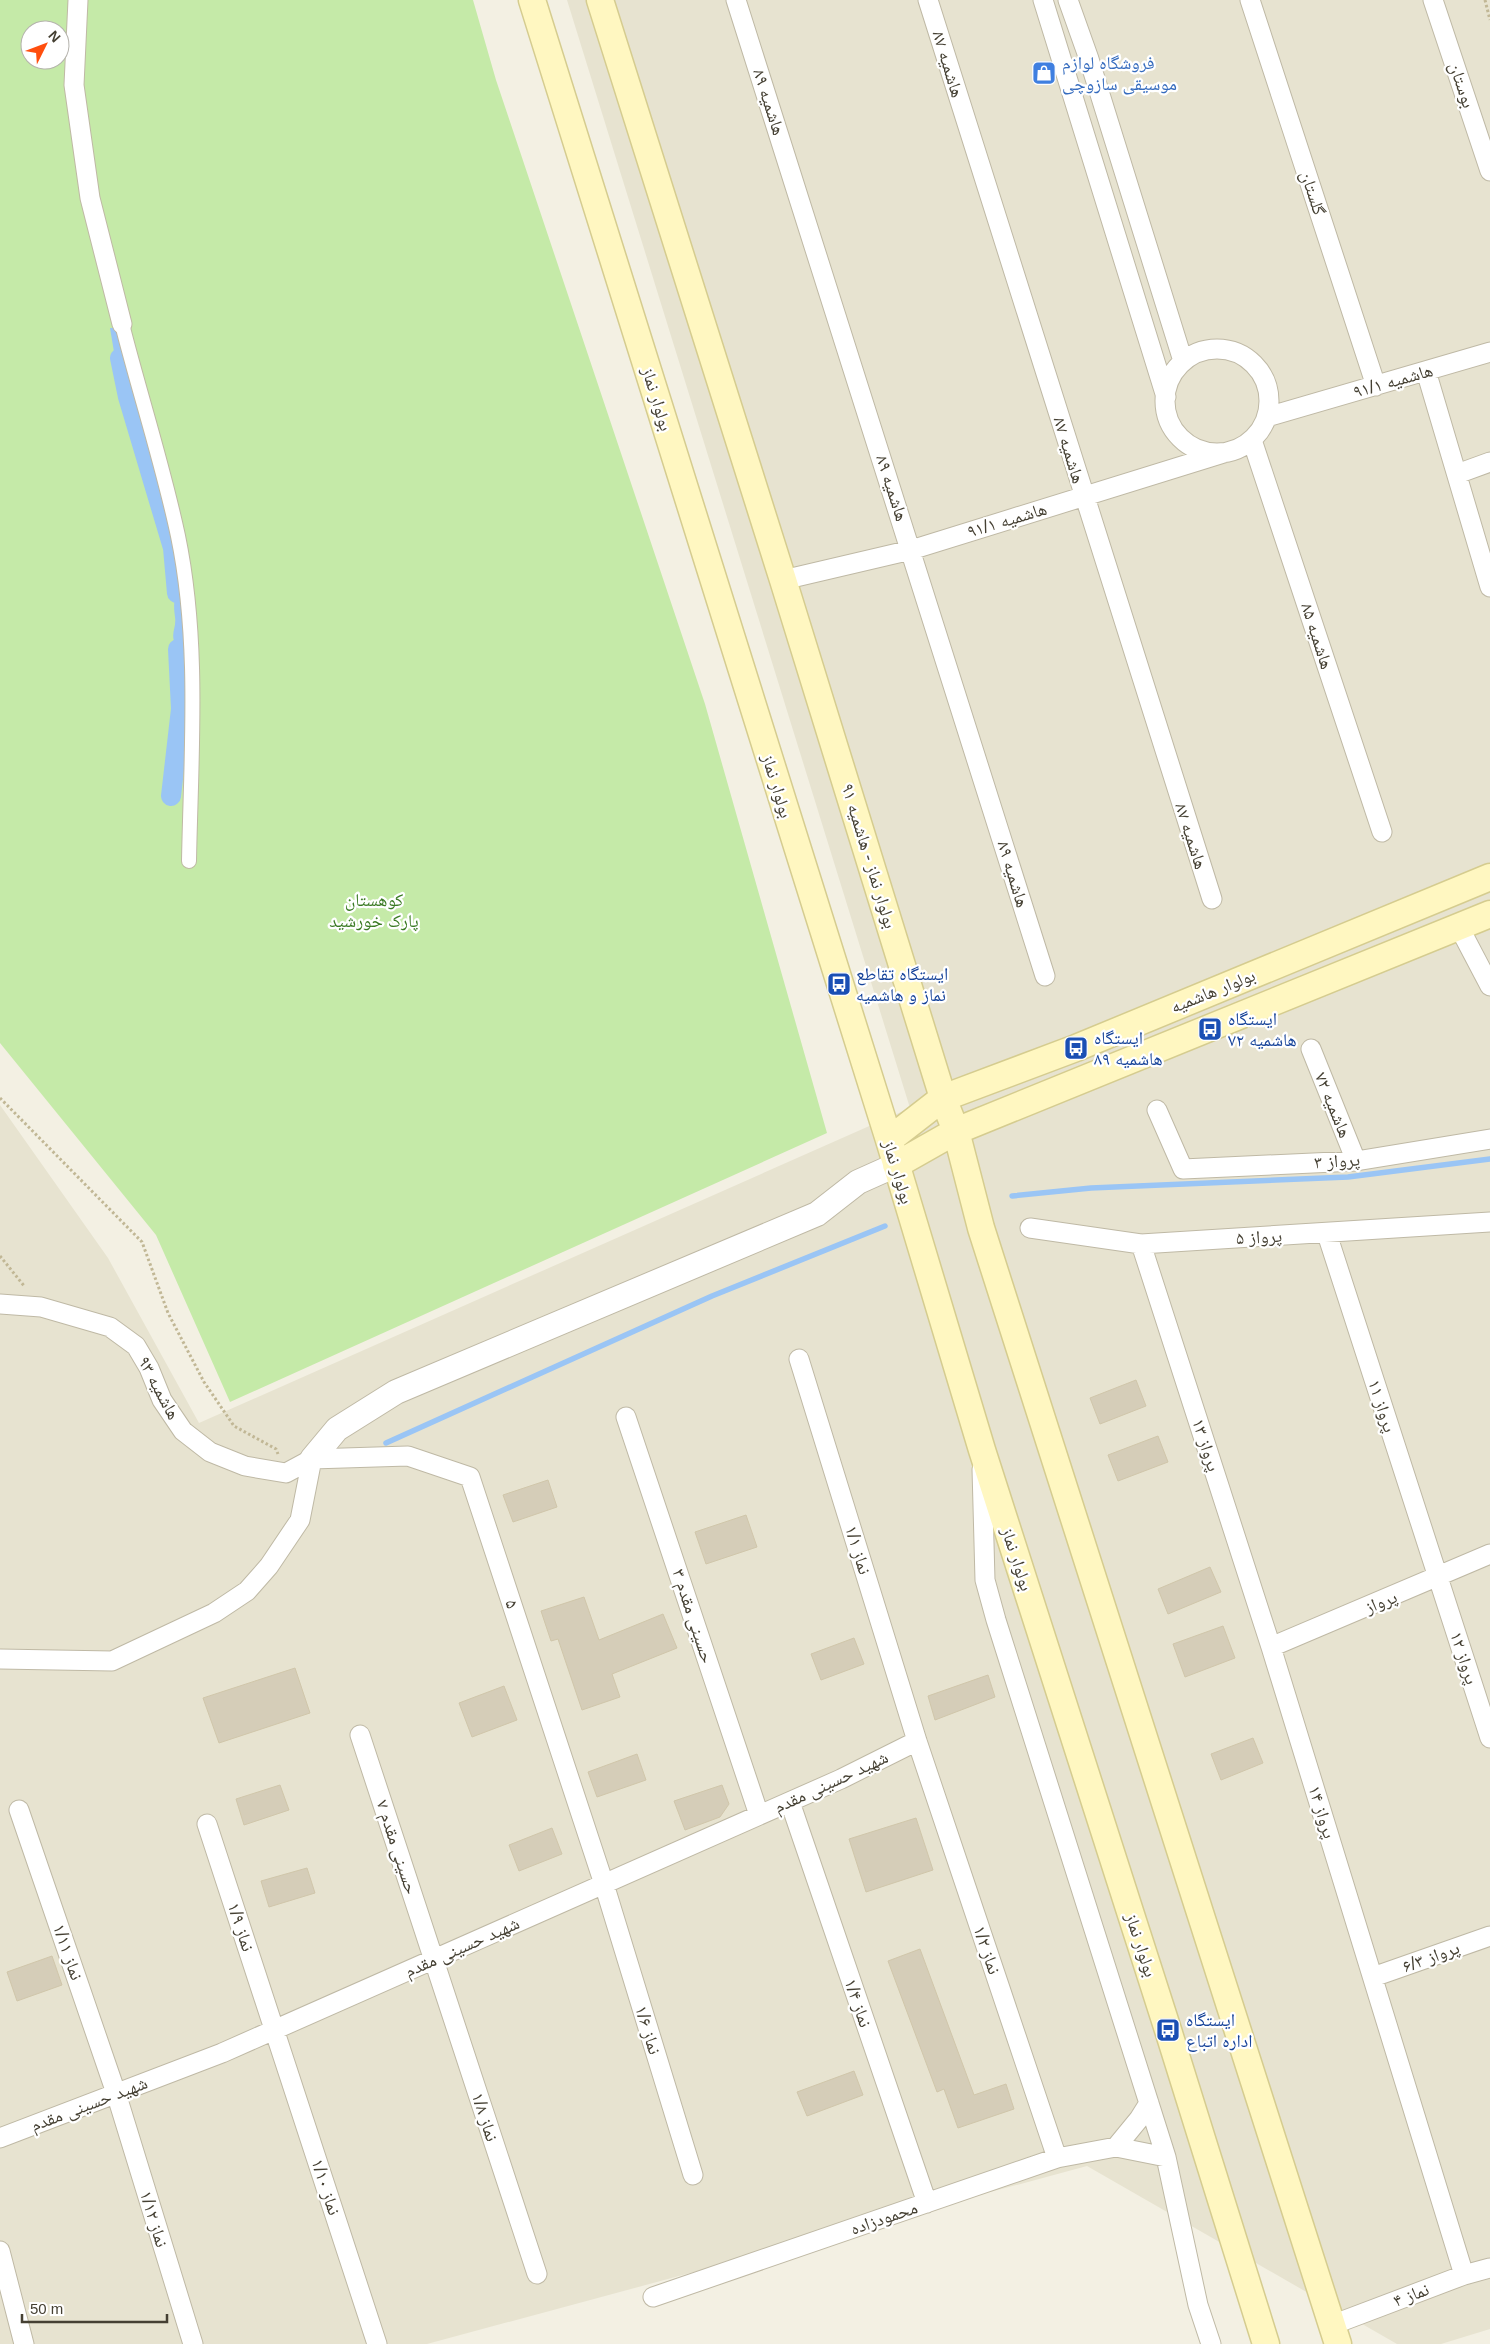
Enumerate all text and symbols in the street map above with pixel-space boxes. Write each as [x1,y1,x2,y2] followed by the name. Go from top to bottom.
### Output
[20,20,70,70] north arrow
[45,27,64,45] text: N
[928,28,968,100] street label: هاشمیه ۸۷
[1062,53,1177,95] place label: فروشگاه لوازم موسیقی سازوچی
[1031,60,1057,86] shop icon: فروشگاه لوازم موسیقی سازوچی
[1444,60,1479,111] street label: بوستان
[749,66,789,138] street label: هاشمیه ۸۹
[1296,168,1330,218] street label: گلستان
[1351,360,1435,402] street label: هاشمیه ۹۱/۱
[637,364,676,434] street label: بولوار نماز
[1049,414,1089,486] street label: هاشمیه ۸۷
[872,452,912,524] street label: هاشمیه ۸۹
[965,498,1049,542] street label: هاشمیه ۹۱/۱
[1297,600,1337,672] street label: هاشمیه ۸۵
[757,751,796,821] street label: بولوار نماز
[837,781,901,931] street label: بولوار نماز - هاشمیه ۹۱
[1171,800,1211,872] street label: هاشمیه ۸۷
[993,838,1033,910] street label: هاشمیه ۸۹
[329,890,419,932] park label: کوهستان پارک خورشید
[856,964,948,1005] place label: ایستگاه تقاطع نماز و هاشمیه
[1168,965,1258,1018] street label: بولوار هاشمیه
[826,971,852,997] bus stop icon: ایستگاه تقاطع نماز و هاشمیه
[1228,1009,1297,1050] place label: ایستگاه هاشمیه ۷۲
[1197,1016,1223,1042] bus stop icon: ایستگاه هاشمیه ۷۲
[1094,1028,1163,1069] place label: ایستگاه هاشمیه ۸۹
[1063,1035,1089,1061] bus stop icon: ایستگاه هاشمیه ۸۹
[1311,1069,1355,1141] street label: هاشمیه ۷۲
[878,1137,917,1207] street label: بولوار نماز
[1313,1149,1361,1174] street label: پرواز ۳
[1235,1226,1283,1249] street label: پرواز ۵
[134,1353,184,1423] street label: هاشمیه ۹۳
[1363,1377,1400,1435] street label: پرواز ۱۱
[1187,1416,1224,1474] street label: پرواز ۱۳
[841,1523,875,1577] street label: نماز ۱/۱
[996,1524,1037,1594] street label: بولوار نماز
[666,1566,718,1666] street label: حسینی مقدم ۳
[1361,1587,1401,1619] street label: پرواز
[501,1597,523,1611] street label: ۵
[1445,1629,1482,1687] street label: پرواز ۱۲
[771,1747,892,1819] street label: شهید حسینی مقدم
[1303,1783,1339,1841] street label: پرواز ۱۴
[370,1797,422,1897] street label: حسینی مقدم ۷
[224,1900,258,1954] street label: نماز ۱/۹
[1120,1910,1161,1980] street label: بولوار نماز
[401,1913,523,1983] street label: شهید حسینی مقدم
[49,1921,87,1983] street label: نماز ۱/۱۱
[969,1923,1005,1977] street label: نماز ۱/۲
[1400,1937,1463,1978] street label: پرواز ۶/۳
[840,1976,876,2030] street label: نماز ۱/۴
[631,2003,665,2057] street label: نماز ۱/۶
[1186,2010,1252,2052] place label: ایستگاه اداره اتباع
[1155,2017,1181,2043] bus stop icon: ایستگاه اداره اتباع
[28,2072,151,2137] street label: شهید حسینی مقدم
[468,2090,502,2144] street label: نماز ۱/۸
[308,2156,345,2218] street label: نماز ۱/۱۰
[136,2188,172,2250] street label: نماز ۱/۱۲
[848,2197,920,2239] street label: محمودزاده
[1390,2279,1432,2311] street label: نماز ۴
[22,2292,168,2324] scale bar
[30,2300,63,2317] text: 50 m

